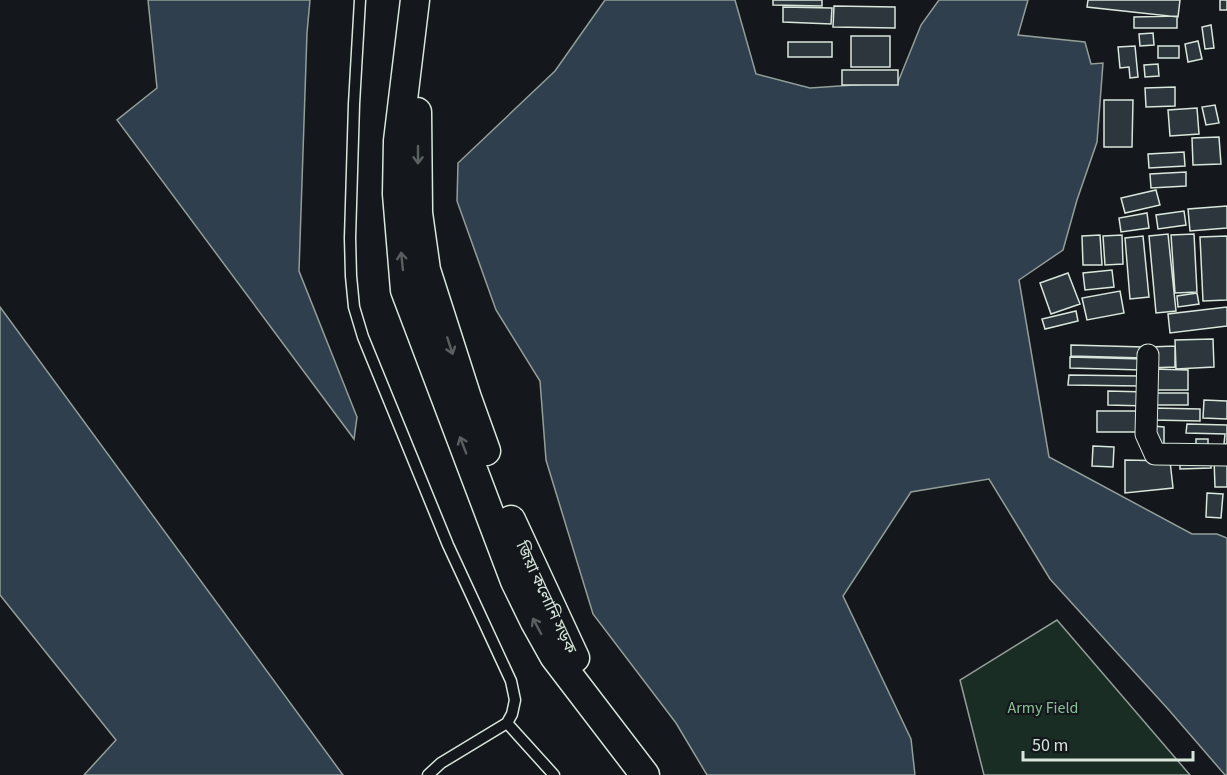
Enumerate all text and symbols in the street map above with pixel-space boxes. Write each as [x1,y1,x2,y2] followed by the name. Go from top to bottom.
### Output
[412,145,424,165] one-way arrow
[396,251,407,271] one-way arrow
[445,336,456,355] one-way arrow
[457,436,468,455] one-way arrow
[510,537,582,658] street label: জিয়া কলোনি সড়ক
[531,617,542,635] one-way arrow
[1008,697,1078,719] park label: Army Field
[1023,724,1192,762] scale bar
[1032,733,1068,758] text: 50 m

